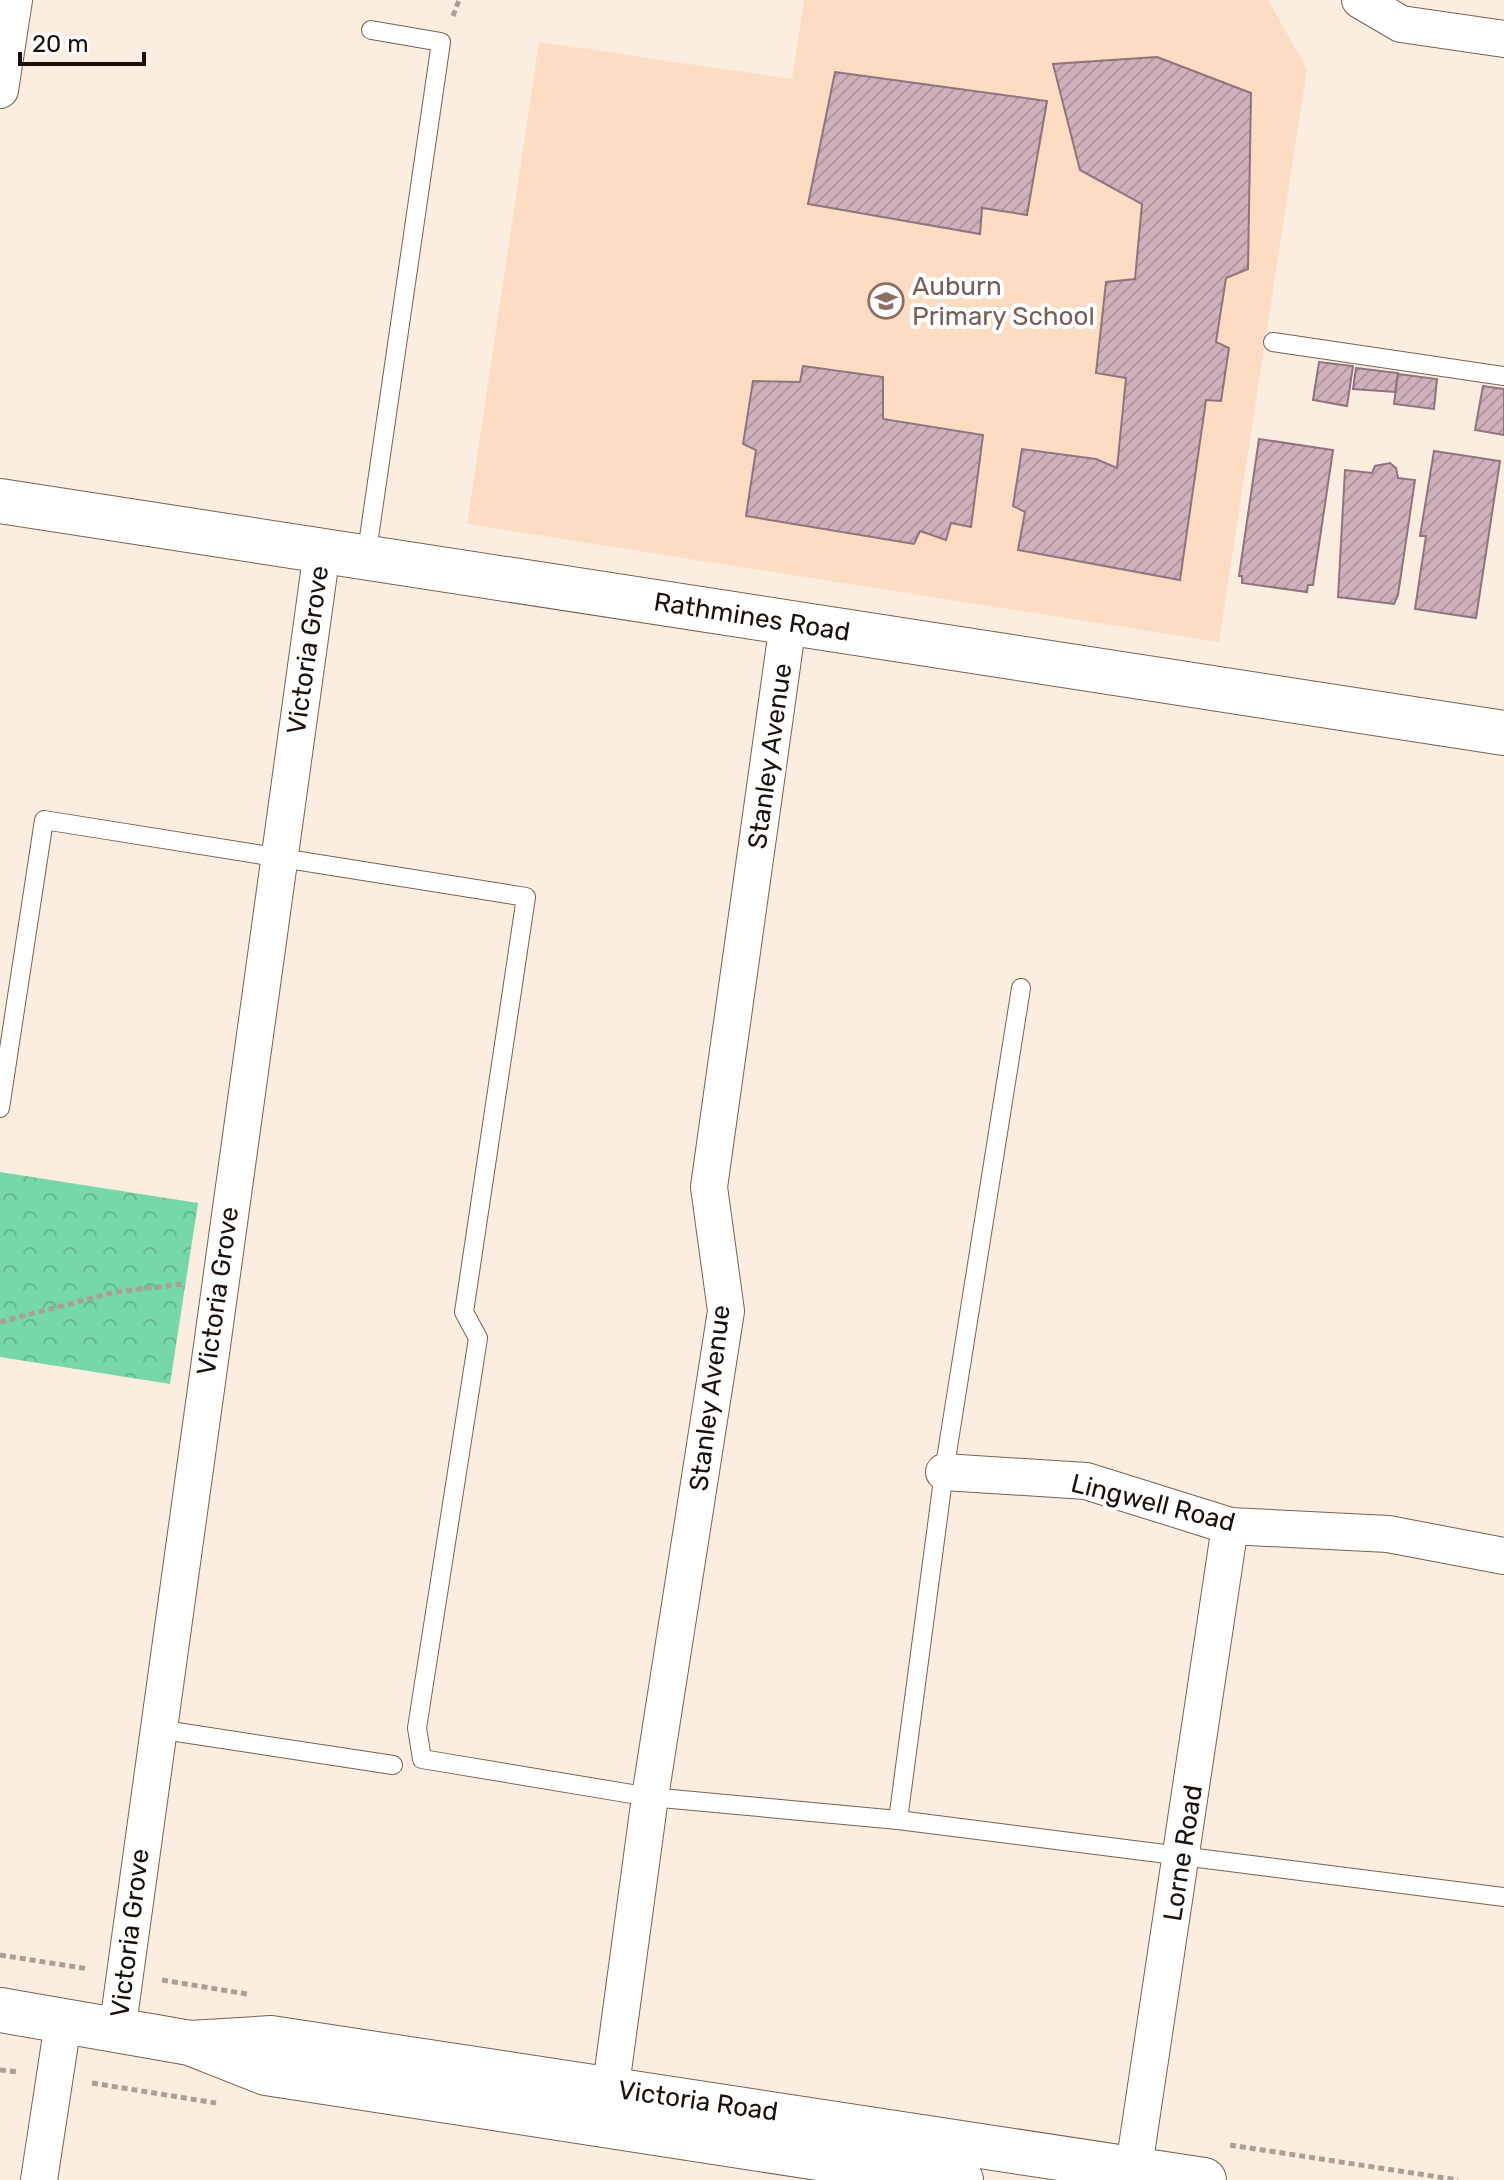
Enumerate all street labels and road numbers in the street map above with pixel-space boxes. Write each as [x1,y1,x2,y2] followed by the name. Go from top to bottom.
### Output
[281,564,335,736] street label: Victoria Grove
[652,586,852,648] street label: Rathmines Road
[742,661,798,851] street label: Stanley Avenue
[191,1205,245,1377] street label: Victoria Grove
[683,1303,737,1493] street label: Stanley Avenue
[1068,1468,1238,1538] street label: Lingwell Road
[1157,1783,1209,1923] street label: Lorne Road
[104,1847,156,2019] street label: Victoria Grove
[616,2074,780,2128] street label: Victoria Road

